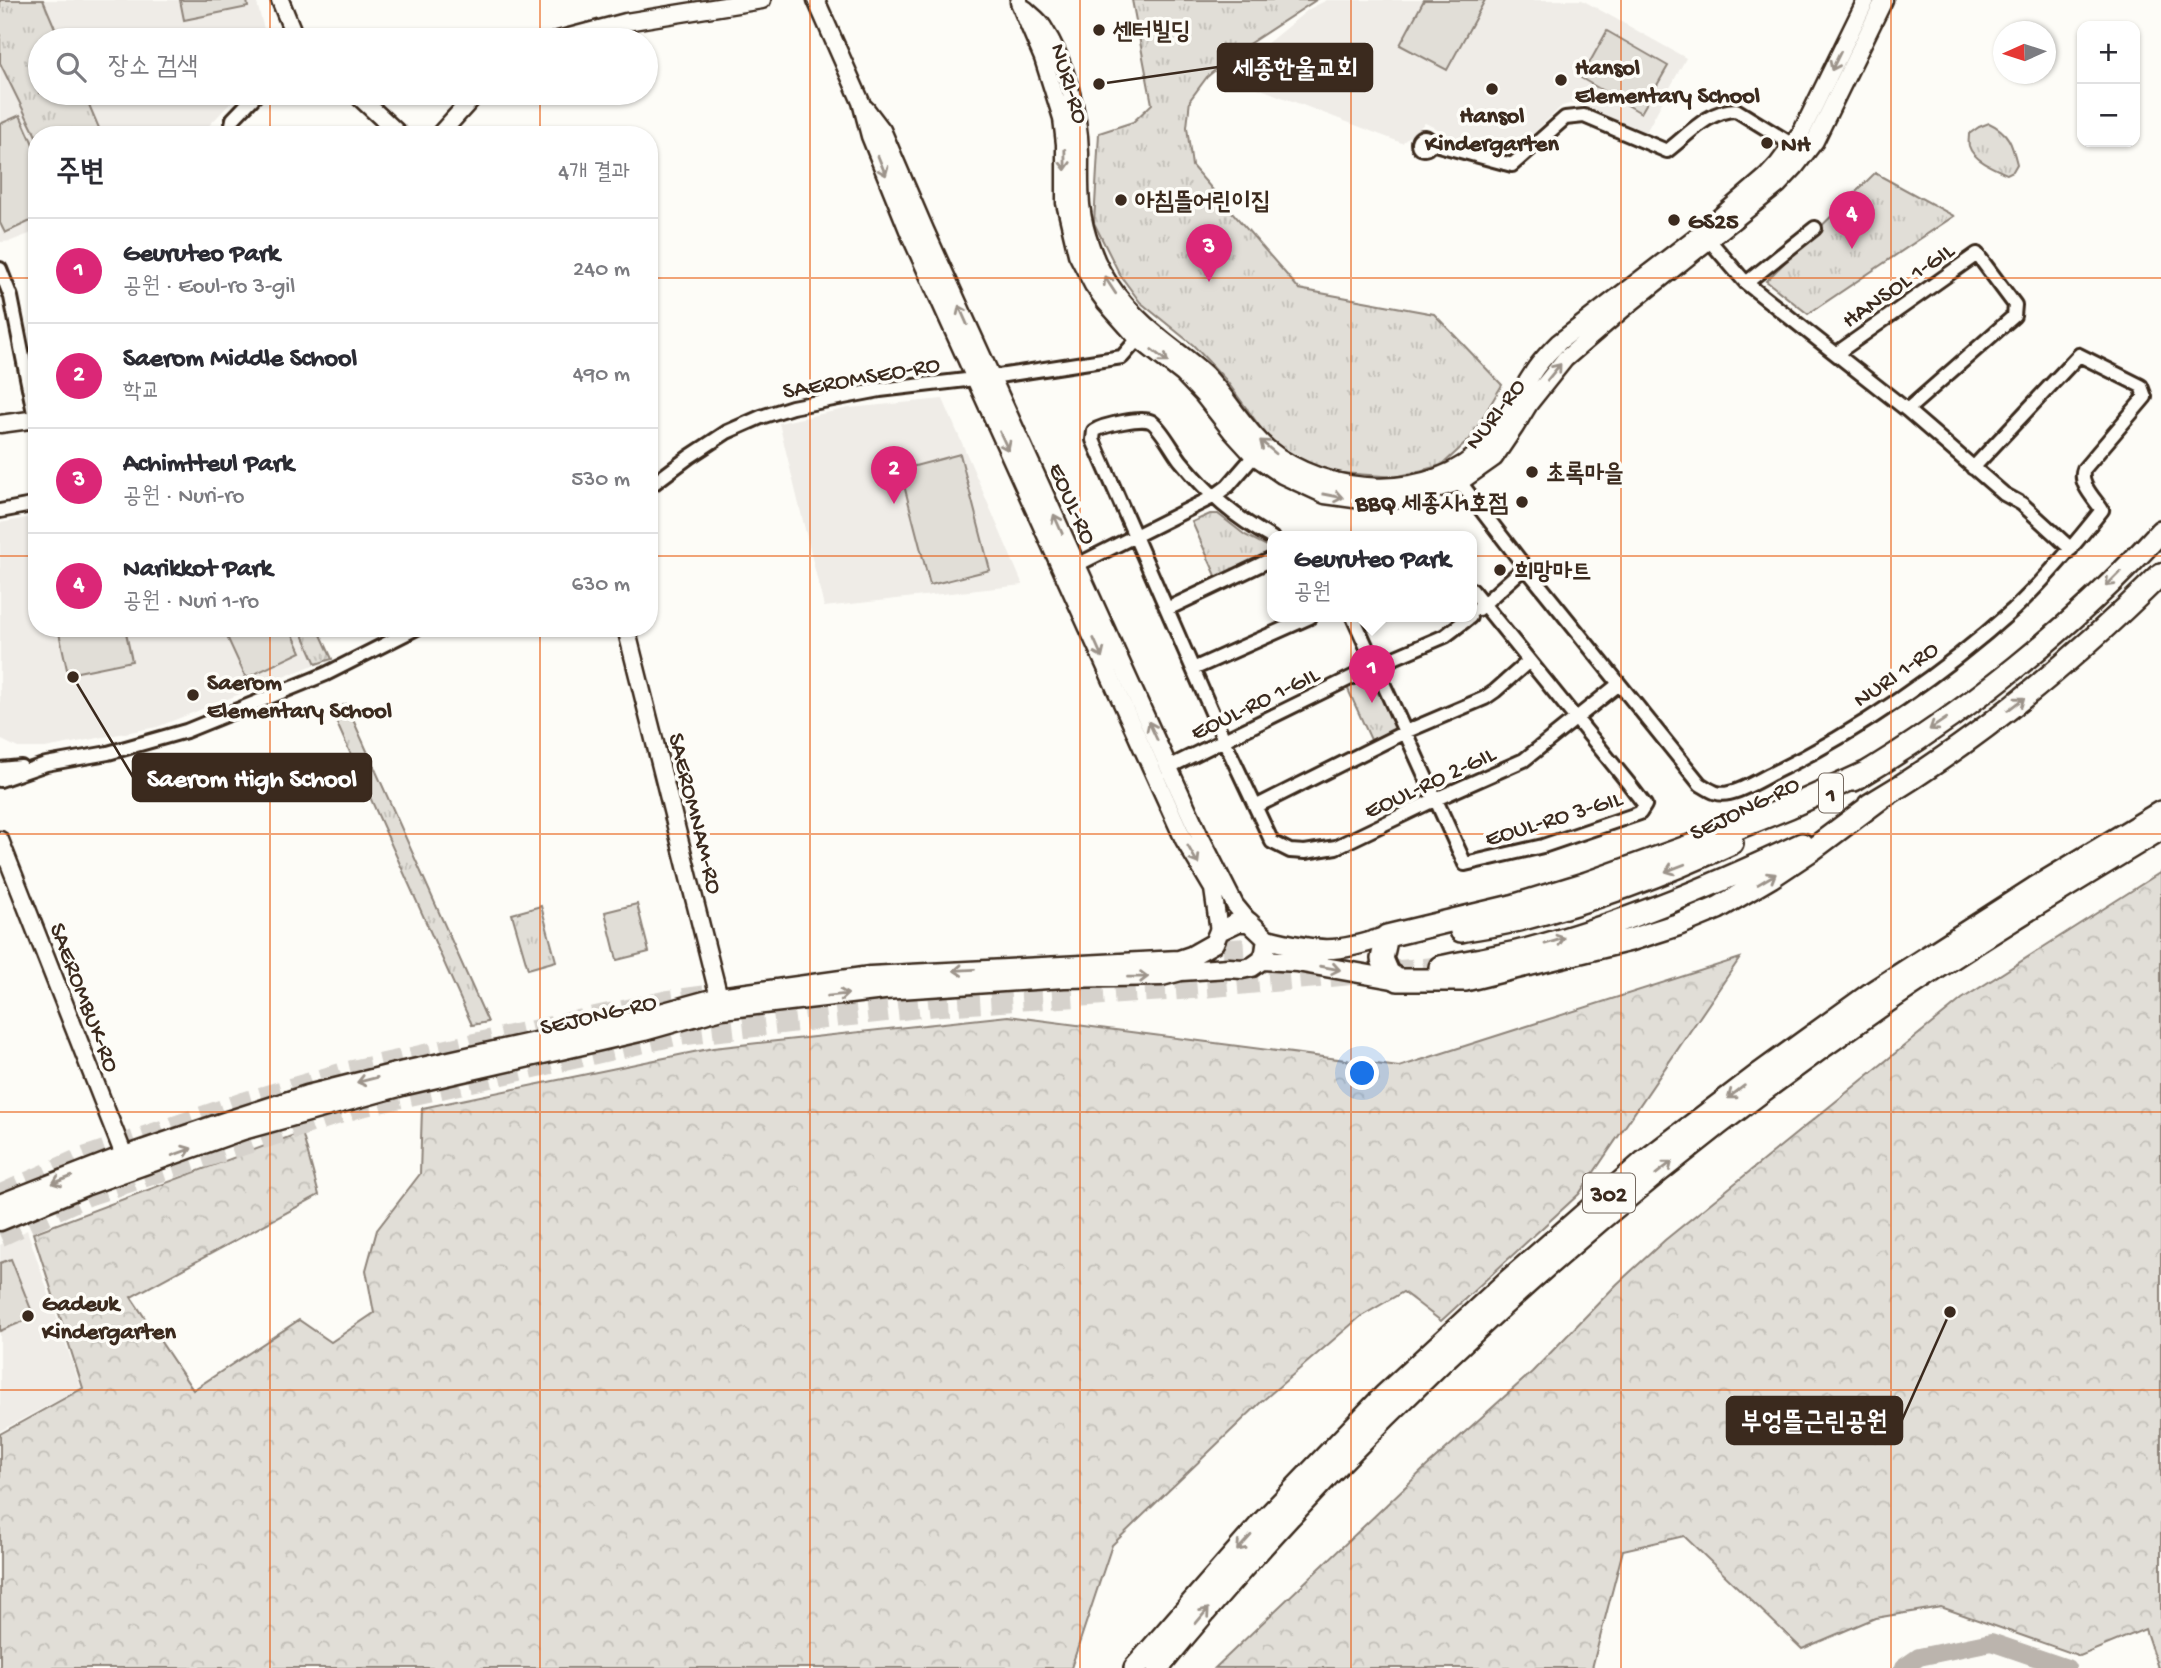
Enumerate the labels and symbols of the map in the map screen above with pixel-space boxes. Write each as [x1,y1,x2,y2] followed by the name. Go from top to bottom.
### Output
[1112,19,1190,48] place label: 센터빌딩
[1993,21,2056,84] north arrow
[1091,22,1107,38] marker: 센터빌딩
[1042,40,1094,128] street label: NURI-RO
[1218,44,1372,91] callout: 세종한울교회
[1828,50,1842,71] one-way arrow
[1575,55,1760,112] place label: Hansol Elementary School
[1232,56,1358,87] text: 세종한울교회
[1553,72,1569,88] marker: Hansol Elementary School
[1484,81,1500,97] marker: Hansol Kindergarten
[1424,103,1560,160] place label: Hansol Kindergarten
[1781,132,1812,161] place label: NH
[1759,135,1775,151] marker: NH
[1059,149,1072,172] one-way arrow
[876,155,889,177] one-way arrow
[1135,189,1270,218] place label: 아침뜰어린이집
[1829,191,1875,249] pin: 4
[1113,192,1129,208] marker: 아침뜰어린이집
[1688,209,1739,238] place label: GS25
[1666,212,1682,228] marker: GS25
[1186,224,1232,282] pin: 3
[1837,237,1962,336] street label: HANSOL 1-GIL
[1103,275,1117,295] one-way arrow
[956,305,970,326] one-way arrow
[1150,348,1168,363] one-way arrow
[781,351,942,408] street label: SAEROMSEO-RO
[1546,364,1562,382] one-way arrow
[1460,374,1534,457] street label: NURI-RO
[998,430,1011,451] one-way arrow
[1260,439,1278,454] one-way arrow
[871,446,917,504] pin: 2
[1040,459,1102,550] street label: EOUL-RO
[1546,461,1623,490] place label: 초록마을
[1524,464,1540,480] marker: 초록마을
[1321,489,1344,503] one-way arrow
[1354,491,1508,520] place label: BBQ 세종시1호점
[1514,494,1530,510] marker: BBQ 세종시1호점
[1051,514,1064,535] one-way arrow
[1514,559,1591,588] place label: 희망마트
[1492,562,1508,578] marker: 희망마트
[2105,571,2122,588] one-way arrow
[1849,636,1945,716] street label: NURI 1-RO
[1092,637,1105,658] one-way arrow
[1349,645,1395,703] pin: 1
[1187,661,1326,749] street label: EOUL-RO 1-GIL
[207,670,392,727] place label: Saerom Elementary School
[185,687,201,703] marker: Saerom Elementary School
[2006,697,2024,712] one-way arrow
[1929,717,1948,731] one-way arrow
[1146,721,1159,742] one-way arrow
[660,730,728,897] street label: SAEROMNAM-RO
[1360,741,1502,827] street label: EOUL-RO 2-GIL
[133,754,371,801] callout: Saerom High School
[147,766,357,797] text: Saerom High School
[1686,771,1805,849] street label: SEJONG-RO
[1819,774,1843,813] road number: 1
[1482,785,1627,855] street label: EOUL-RO 3-GIL
[1187,844,1200,865] one-way arrow
[1664,863,1686,875] one-way arrow
[1756,872,1776,886] one-way arrow
[41,919,125,1077] street label: SAEROMBUK-RO
[1543,934,1565,946] one-way arrow
[1318,962,1341,975] one-way arrow
[952,964,975,977] one-way arrow
[1127,970,1150,983] one-way arrow
[538,989,660,1044] street label: SEJONG-RO
[826,989,849,1002] one-way arrow
[1345,1056,1379,1090] your location
[356,1074,378,1087] one-way arrow
[1727,1085,1746,1100] one-way arrow
[171,1145,193,1157] one-way arrow
[1654,1161,1672,1176] one-way arrow
[1583,1174,1635,1212] road number: 302
[52,1175,73,1187] one-way arrow
[41,1291,176,1348] place label: Gadeuk Kindergarten
[20,1308,36,1324] marker: Gadeuk Kindergarten
[1727,1397,1902,1444] callout: 부엉뜰근린공원
[1741,1409,1887,1440] text: 부엉뜰근린공원
[1236,1534,1252,1552] one-way arrow
[1194,1607,1210,1625] one-way arrow

